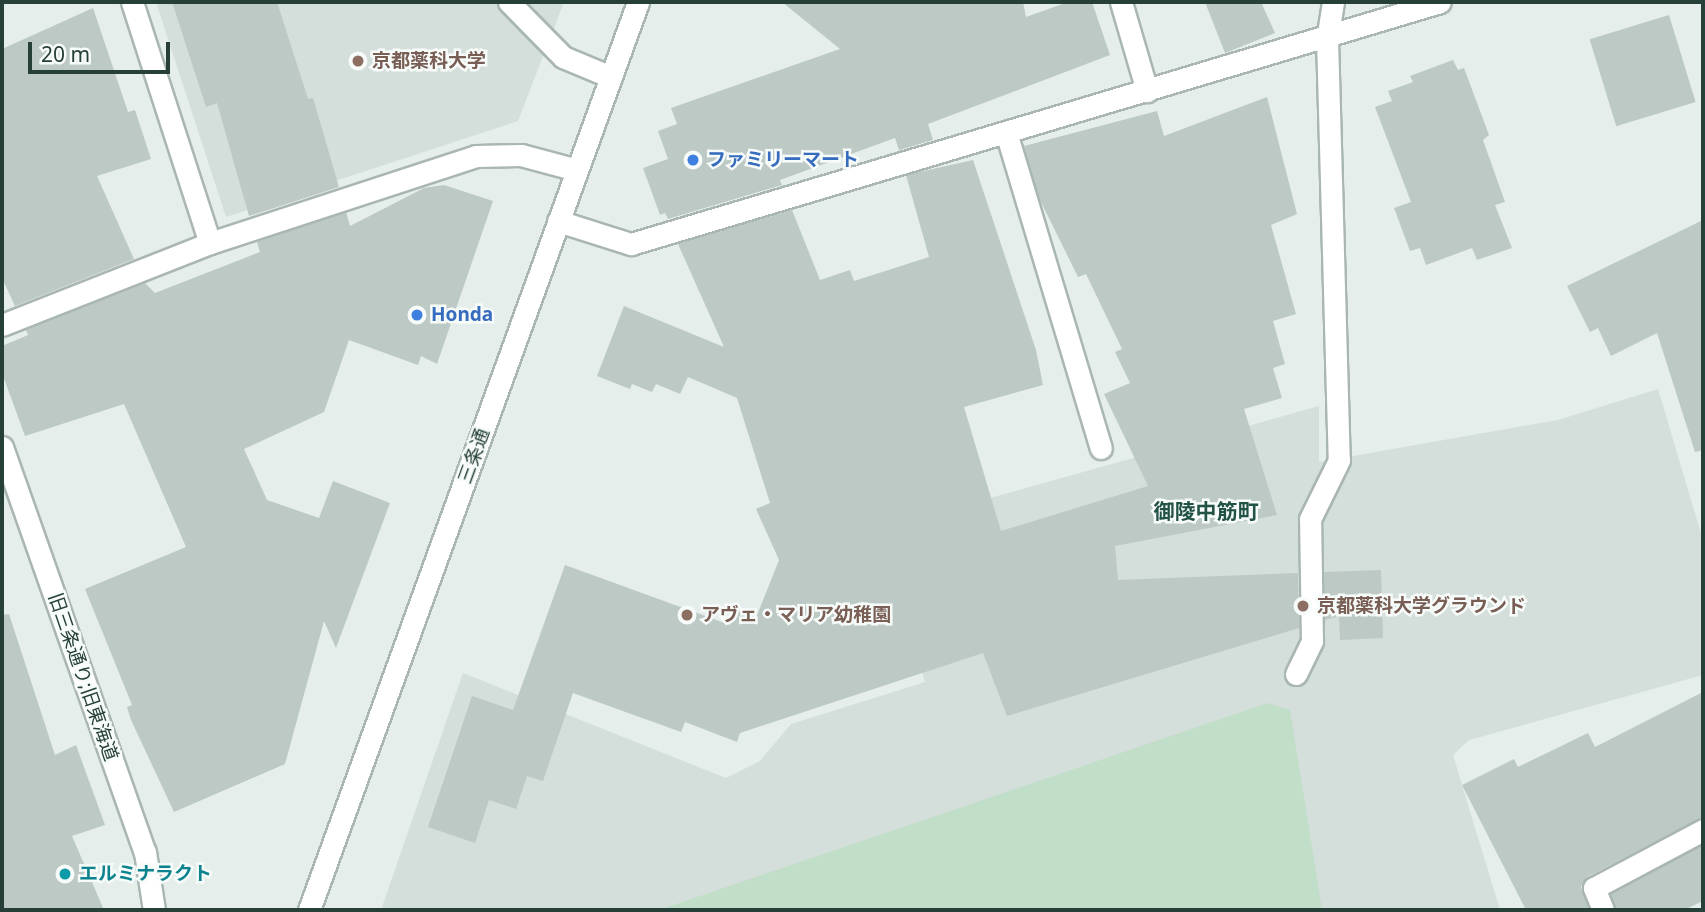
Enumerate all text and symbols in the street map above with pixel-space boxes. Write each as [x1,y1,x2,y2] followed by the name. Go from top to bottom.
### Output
[32,28,173,72] scale bar
[41,40,90,68] text: 20 m
[372,50,486,72] place label: 京都薬科大学
[350,53,366,69] marker: 京都薬科大学
[707,149,859,171] place label: ファミリーマート
[685,152,701,168] marker: ファミリーマート
[431,304,493,326] place label: Honda
[409,307,425,323] marker: Honda
[454,425,494,487] street label: 三条通
[1154,498,1258,524] district label: 御陵中筋町
[44,590,122,764] street label: 旧三条通り;旧東海道
[1317,595,1526,617] place label: 京都薬科大学グラウンド
[1295,598,1311,614] marker: 京都薬科大学グラウンド
[701,604,891,626] place label: アヴェ・マリア幼稚園
[679,607,695,623] marker: アヴェ・マリア幼稚園
[79,863,212,885] place label: エルミナラクト
[57,866,73,882] marker: エルミナラクト

